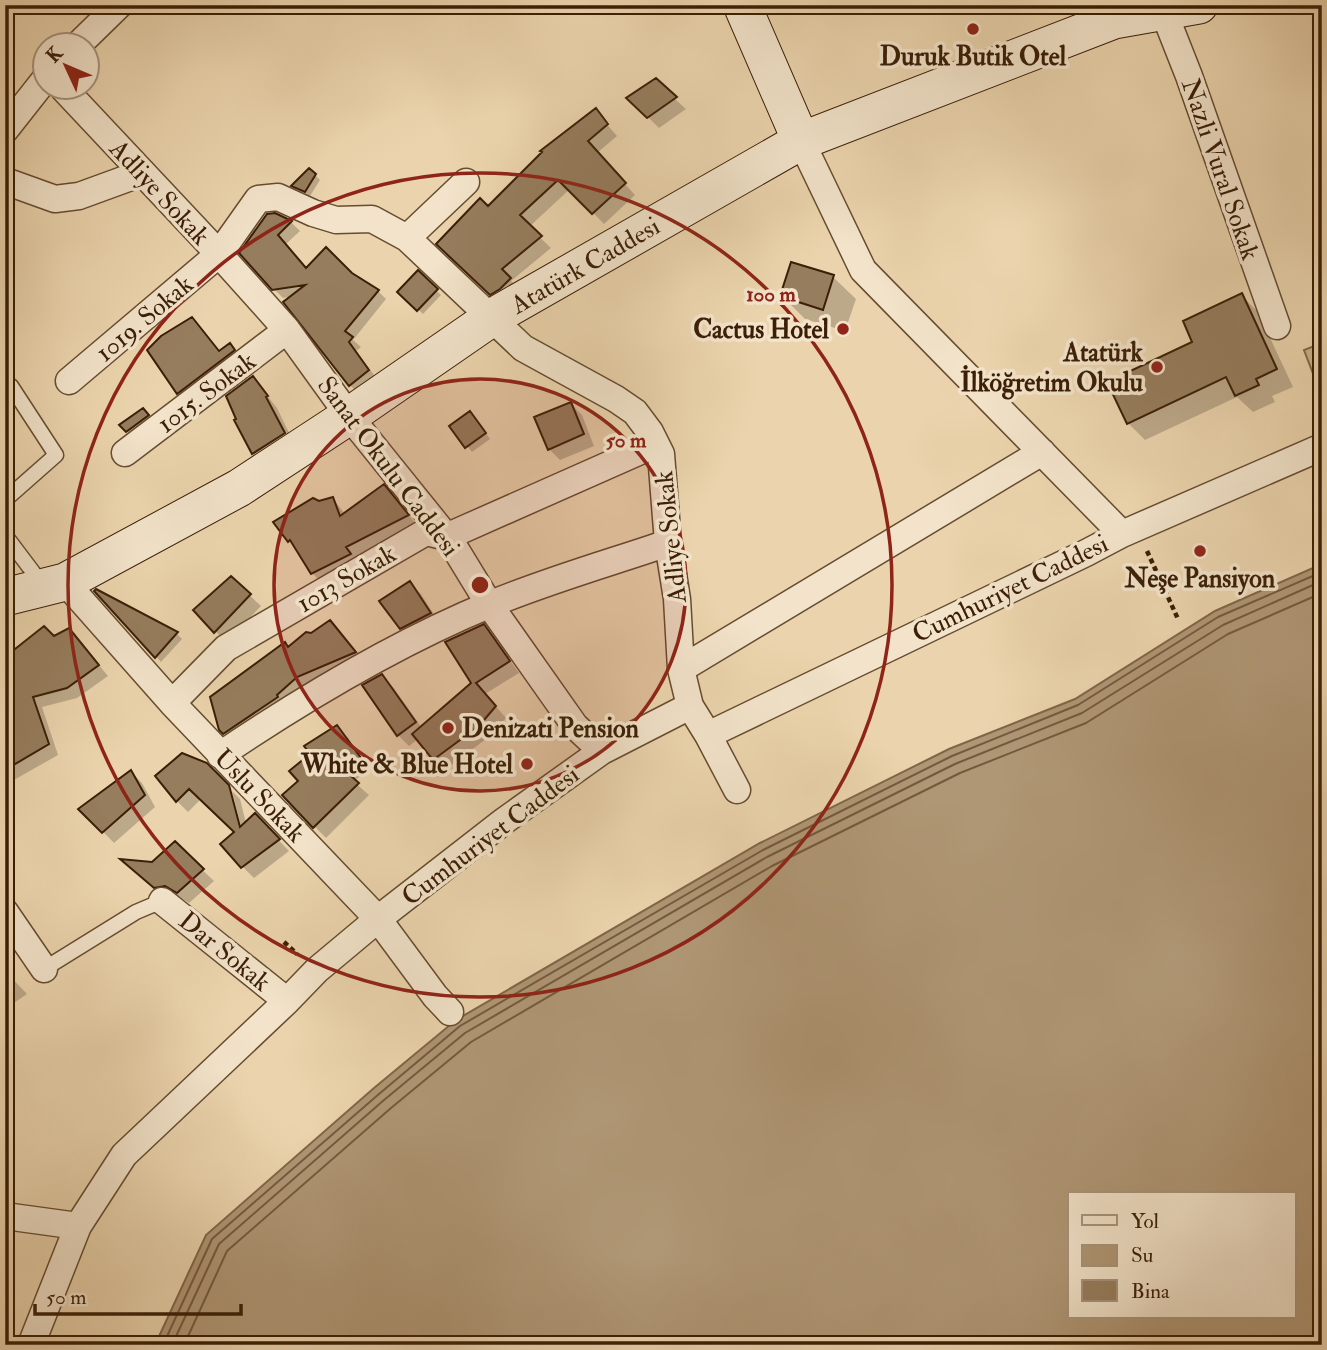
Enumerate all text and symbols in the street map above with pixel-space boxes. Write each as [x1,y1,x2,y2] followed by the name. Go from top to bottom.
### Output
[965,21,981,37] marker: Duruk Butik Otel
[32,32,102,102] north arrow
[41,41,68,68] text: K
[880,41,1067,73] place label: Duruk Butik Otel
[1174,74,1266,265] street label: Nazli Vural Sokak
[102,133,217,252] street label: Adliye Sokak
[504,210,666,322] street label: Atatürk Caddesi
[89,268,200,369] street label: 1019. Sokak
[746,281,797,308] text: 100 m
[693,314,829,346] place label: Cactus Hotel
[835,321,851,337] marker: Cactus Hotel
[960,337,1144,400] place label: Atatürk İlköğretim Okulu
[151,345,263,440] street label: 1015. Sokak
[1149,359,1165,375] marker: Atatürk İlköğretim Okulu
[310,370,466,563] street label: Sanat Okulu Caddesi
[606,427,647,454] text: 50 m
[648,469,694,606] street label: Adliye Sokak
[907,528,1114,650] street label: Cumhuriyet Caddesi
[291,537,402,620] street label: 1013 Sokak
[1192,543,1208,559] marker: Neşe Pansiyon
[1124,563,1276,596] place label: Neşe Pansiyon
[468,573,492,597] centre of rings
[462,713,639,745] place label: Denizati Pension
[440,720,456,736] marker: Denizati Pension
[207,742,312,850] street label: Uslu Sokak
[300,749,513,781] place label: White & Blue Hotel
[519,756,535,772] marker: White & Blue Hotel
[396,759,586,913] street label: Cumhuriyet Caddesi
[172,905,277,999] street label: Dar Sokak
[1068,1192,1296,1318] legend
[1131,1208,1159,1235] text: Yol
[1131,1242,1154,1269] text: Su
[35,1273,242,1317] scale bar
[1131,1278,1170,1305] text: Bina
[46,1284,87,1311] text: 50 m

